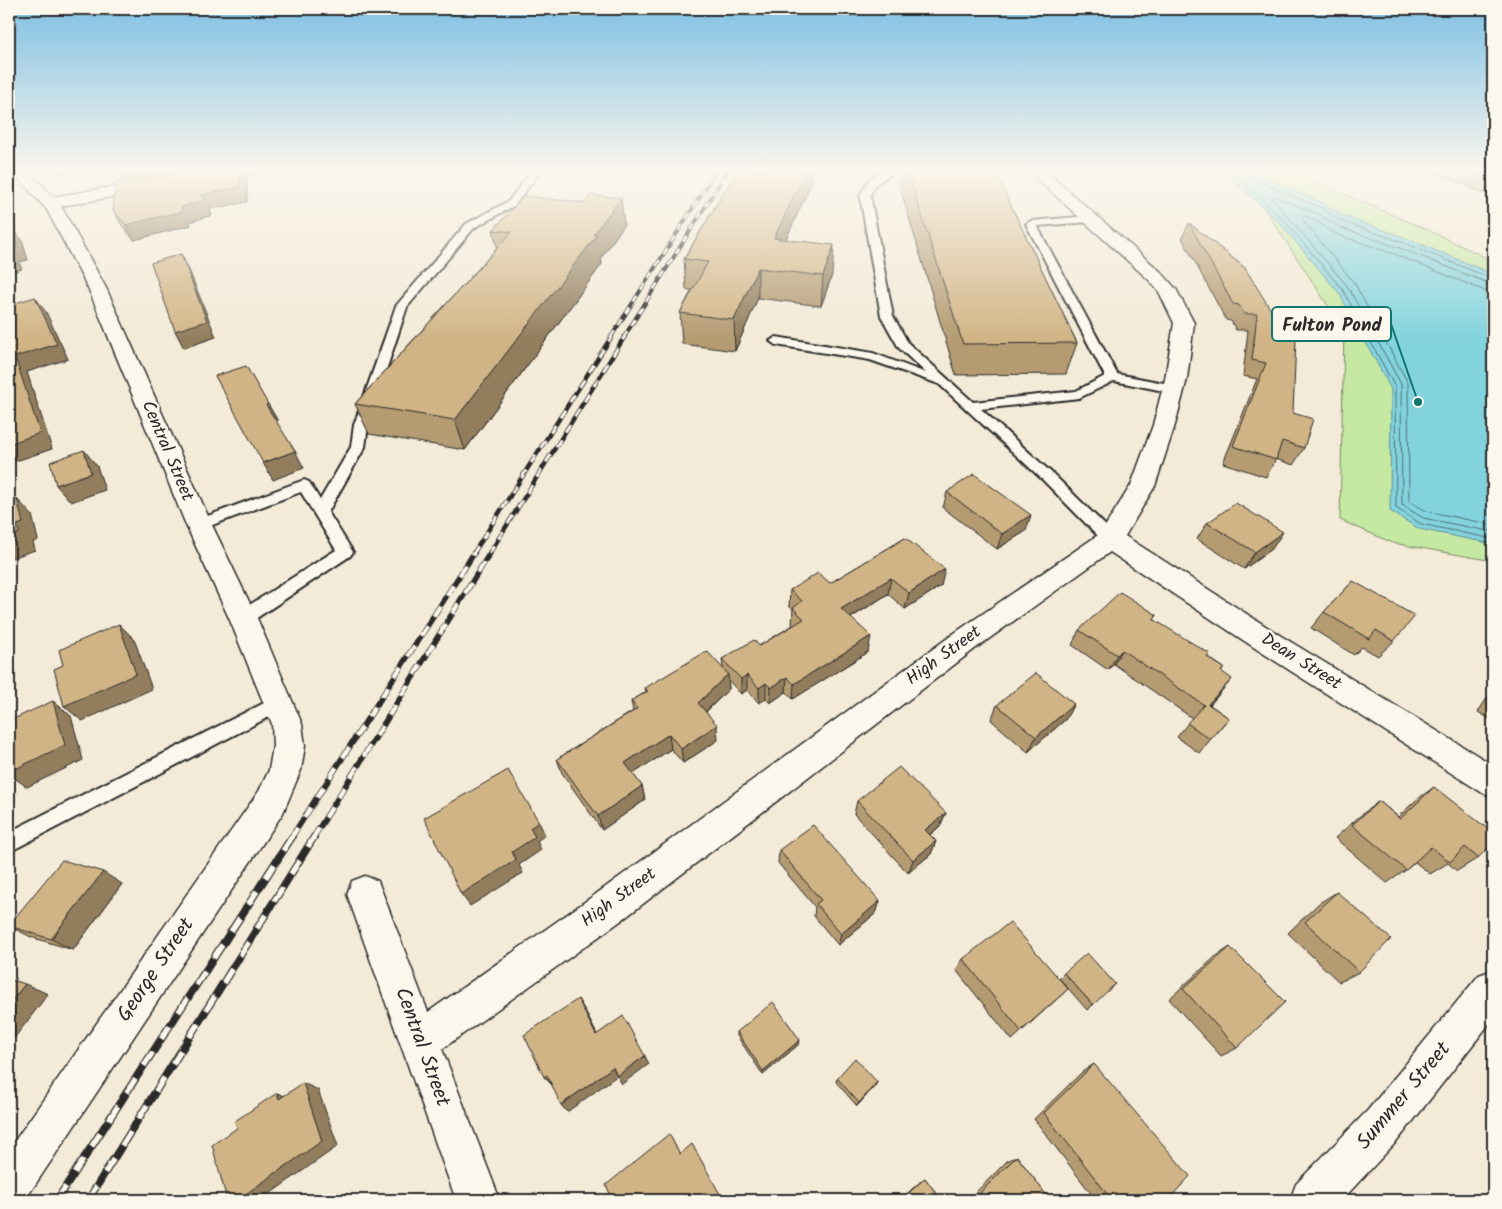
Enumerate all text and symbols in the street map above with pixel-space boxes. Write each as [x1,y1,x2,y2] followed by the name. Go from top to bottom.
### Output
[1272,307,1391,341] callout: Fulton Pond
[1282,311,1383,341] text: Fulton Pond
[133,396,202,507] street label: Central Street
[900,618,989,693] street label: High Street
[1255,626,1348,699] street label: Dean Street
[575,860,664,935] street label: High Street
[109,910,204,1029] street label: George Street
[385,983,459,1112] street label: Central Street
[1349,1034,1460,1157] street label: Summer Street

